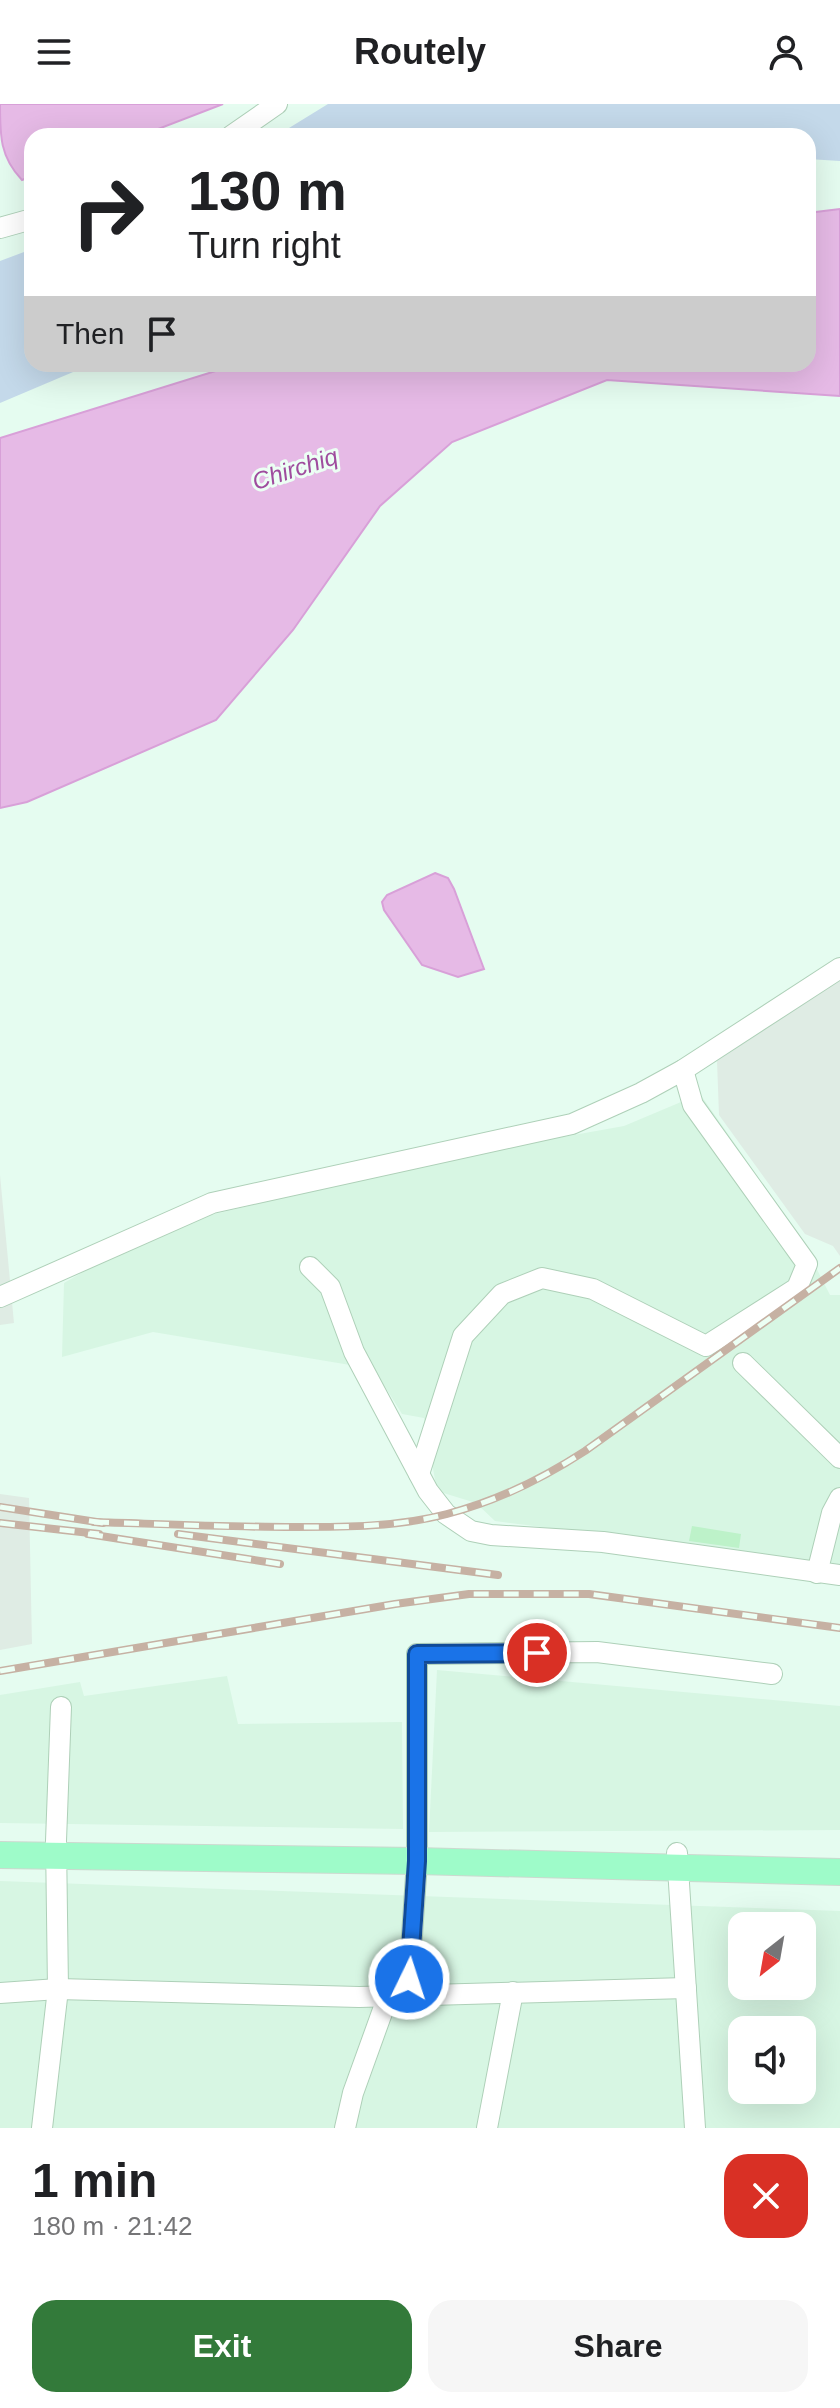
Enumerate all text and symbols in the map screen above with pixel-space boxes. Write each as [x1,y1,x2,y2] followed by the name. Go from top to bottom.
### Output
[32,30,76,74] icon: menu
[764,30,808,74] icon: person
[354,31,486,72] text: Routely
[188,159,347,222] text: 130 m
[56,160,160,264] icon: right
[188,225,341,266] text: Turn right
[140,312,184,356] icon: arrive
[56,317,124,350] text: Then
[249,442,341,495] water label: Chirchiq
[503,1619,571,1687] pin
[515,1631,559,1675] icon: arrive
[728,1912,816,2000] north arrow
[728,1912,816,2104] map controls
[367,1937,451,2021] position arrow
[728,2016,816,2104] button: sound
[32,2154,157,2207] text: 1 min
[724,2154,808,2238] button: close
[32,2211,192,2241] text: 180 m · 21:42
[32,2300,412,2392] button: Exit
[428,2300,808,2392] button: Share

